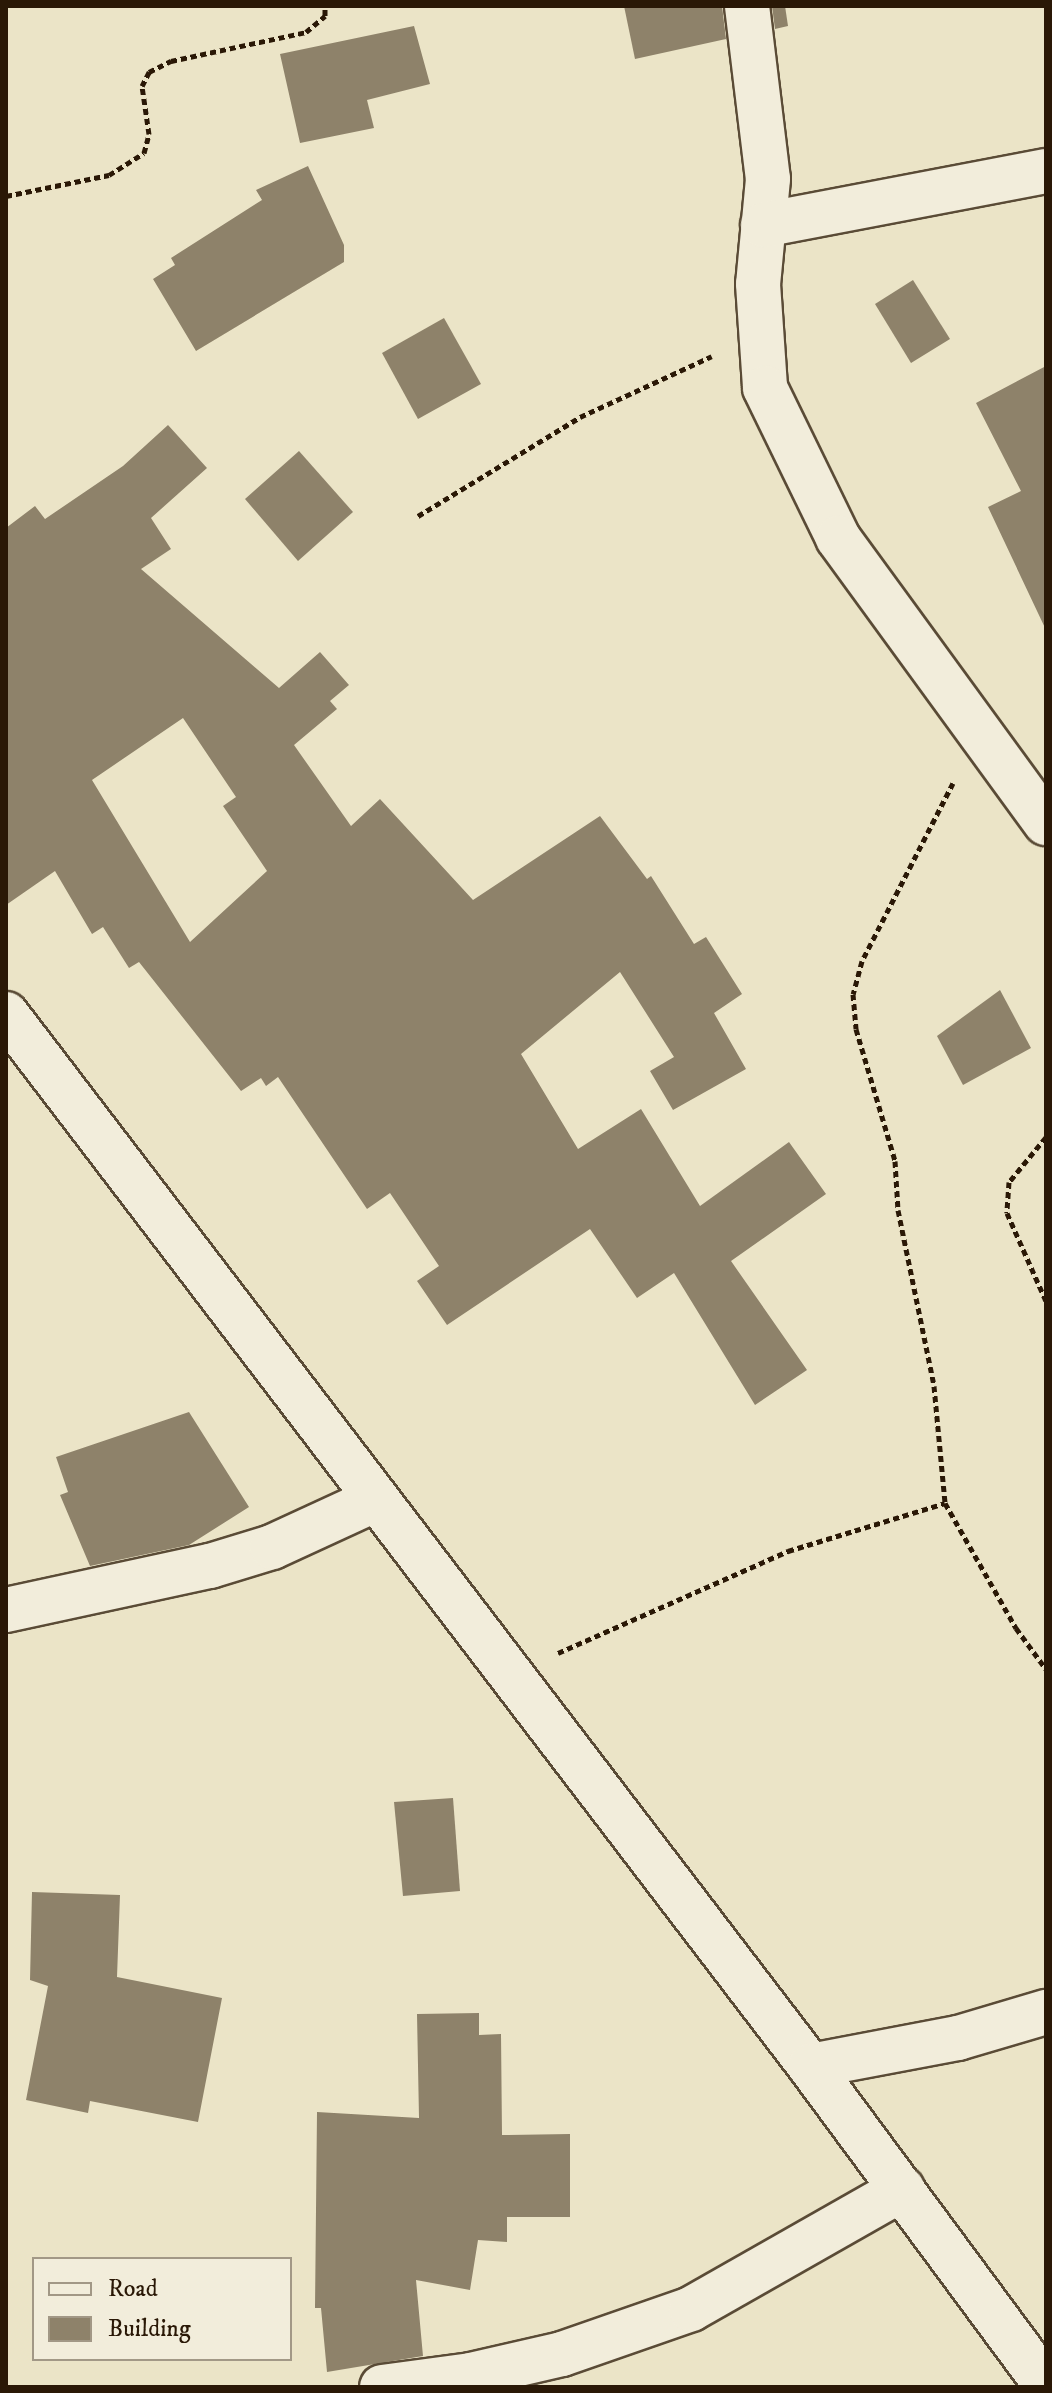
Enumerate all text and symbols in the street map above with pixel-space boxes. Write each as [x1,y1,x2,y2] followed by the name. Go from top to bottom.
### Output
[32,2257,292,2361] legend
[108,2274,158,2304] text: Road
[108,2314,191,2344] text: Building

